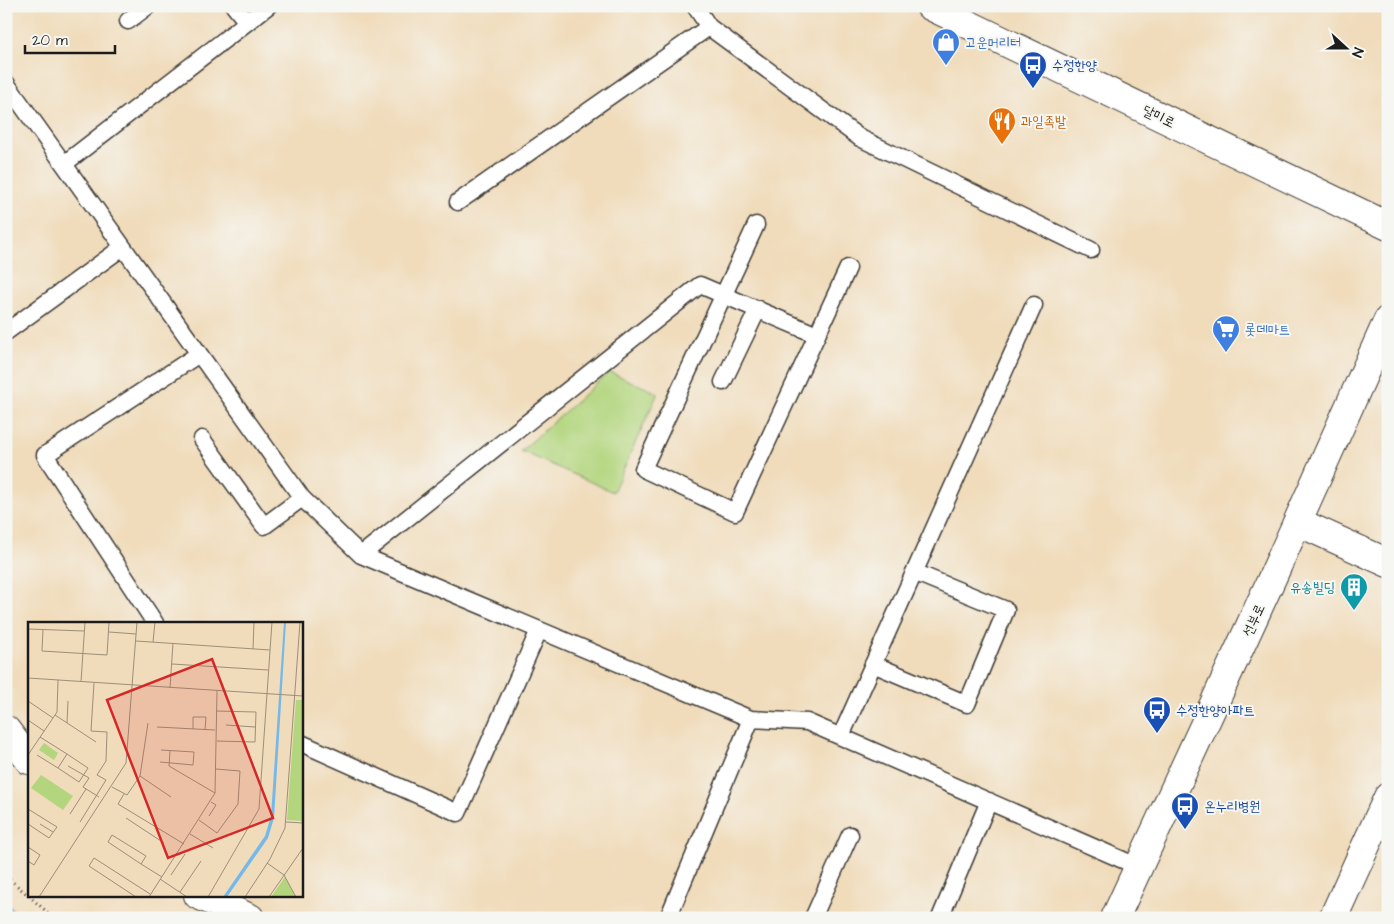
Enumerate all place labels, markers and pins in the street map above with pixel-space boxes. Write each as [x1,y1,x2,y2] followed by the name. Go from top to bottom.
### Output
[931,27,961,66] shop icon: 고운머리터
[965,33,1021,53] place label: 고운머리터
[1018,50,1048,89] bus stop icon: 수정한양
[1052,56,1097,76] place label: 수정한양
[987,106,1017,145] restaurant icon: 과일족발
[1021,112,1067,132] place label: 과일족발
[1211,314,1241,353] supermarket icon: 롯데마트
[1245,320,1290,340] place label: 롯데마트
[1339,572,1369,611] building icon: 유송빌딩
[1290,578,1335,598] place label: 유송빌딩
[1142,695,1172,734] bus stop icon: 수정한양아파트
[1176,701,1255,721] place label: 수정한양아파트
[1170,791,1200,830] bus stop icon: 온누리병원
[1204,797,1260,817] place label: 온누리병원

